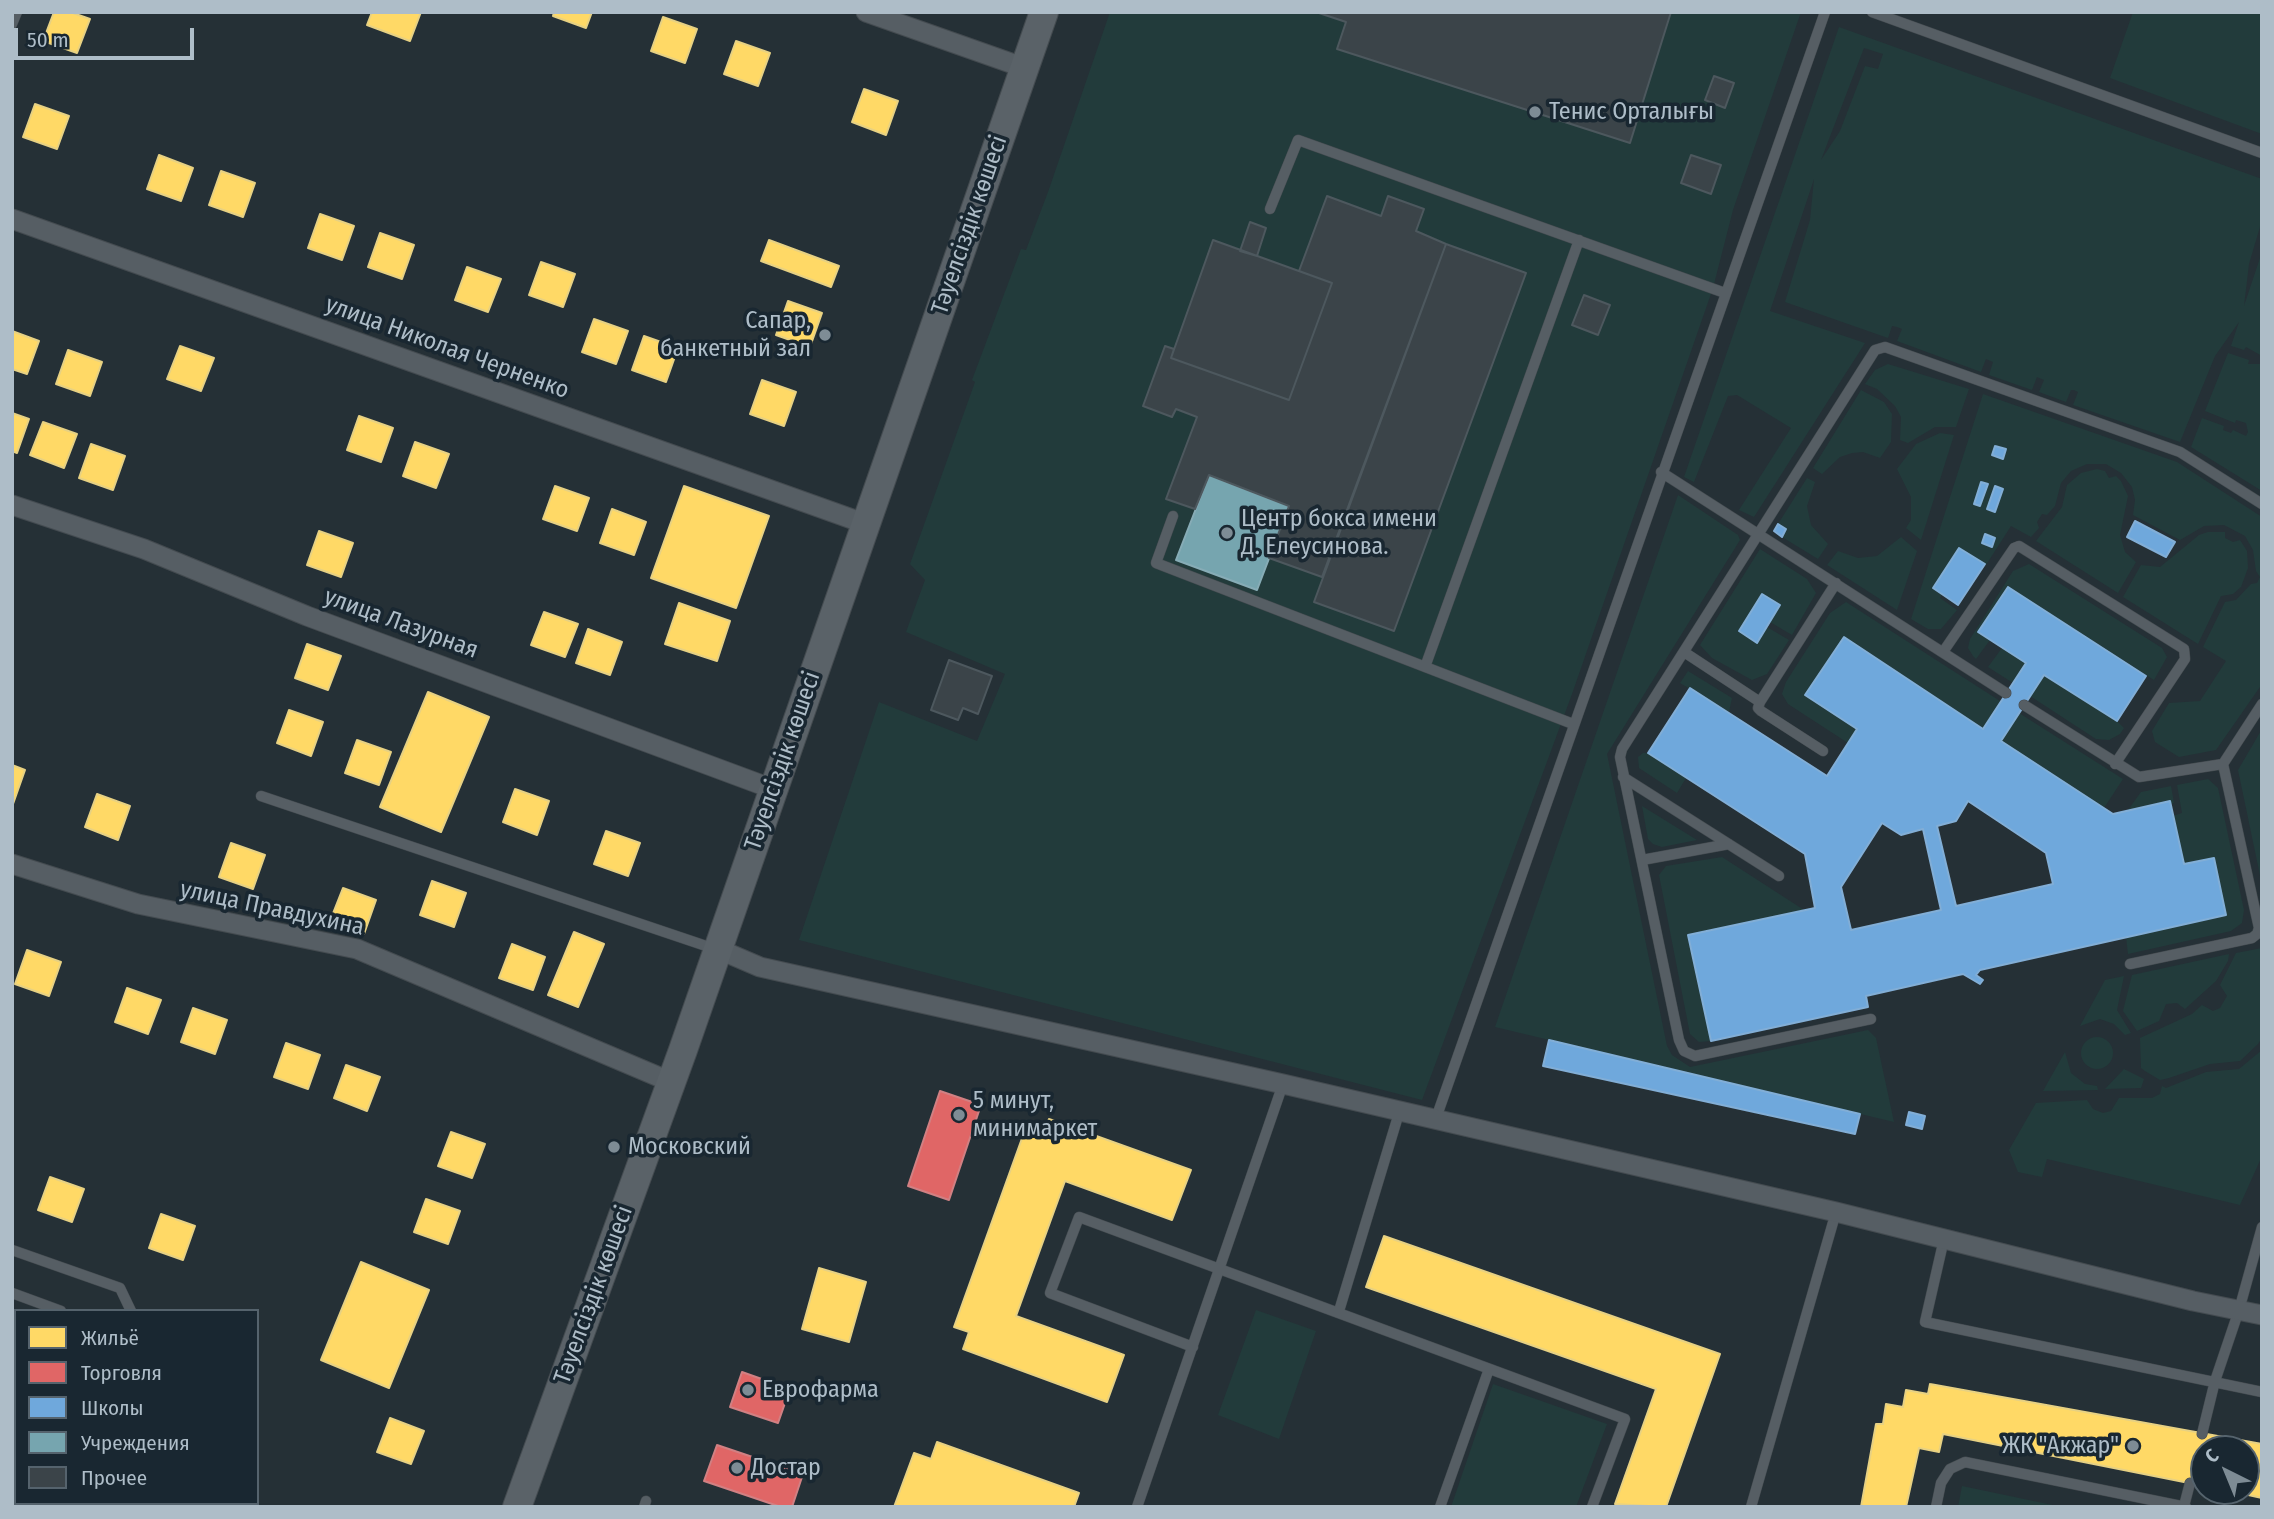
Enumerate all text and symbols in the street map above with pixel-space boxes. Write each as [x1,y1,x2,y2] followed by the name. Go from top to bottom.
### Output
[18,14,198,58] scale bar
[27,27,69,53] text: 50 m
[1549,98,1714,126] place label: Тенис Орталығы
[1527,104,1543,120] marker: Тенис Орталығы
[926,132,1014,318] street label: Тәуелсіздік көшесі
[321,290,573,406] street label: улица Николая Черненко
[660,307,811,363] place label: Сапар, банкетный зал
[817,327,833,343] marker: Сапар, банкетный зал
[1241,505,1437,561] place label: Центр бокса имени Д. Елеусинова.
[1219,525,1235,541] marker: Центр бокса имени Д. Елеусинова.
[320,583,482,665] street label: улица Лазурная
[739,668,827,854] street label: Тәуелсіздік көшесі
[177,875,367,943] street label: улица Правдухина
[973,1087,1097,1143] place label: 5 минут, минимаркет
[951,1107,967,1123] marker: 5 минут, минимаркет
[628,1133,751,1161] place label: Московский
[606,1139,622,1155] marker: Московский
[548,1202,640,1388] street label: Тәуелсіздік көшесі
[14,1309,259,1505] legend
[81,1325,139,1351] text: Жильё
[81,1360,162,1386] text: Торговля
[762,1376,879,1404] place label: Еврофарма
[740,1382,756,1398] marker: Еврофарма
[81,1395,144,1421] text: Школы
[81,1430,190,1456] text: Учреждения
[2002,1432,2119,1460] place label: ЖК "Акжар"
[2190,1435,2260,1505] north arrow
[2125,1438,2141,1454] marker: ЖК "Акжар"
[2200,1444,2223,1468] text: С
[751,1454,821,1482] place label: Достар
[729,1460,745,1476] marker: Достар
[81,1465,147,1491] text: Прочее

